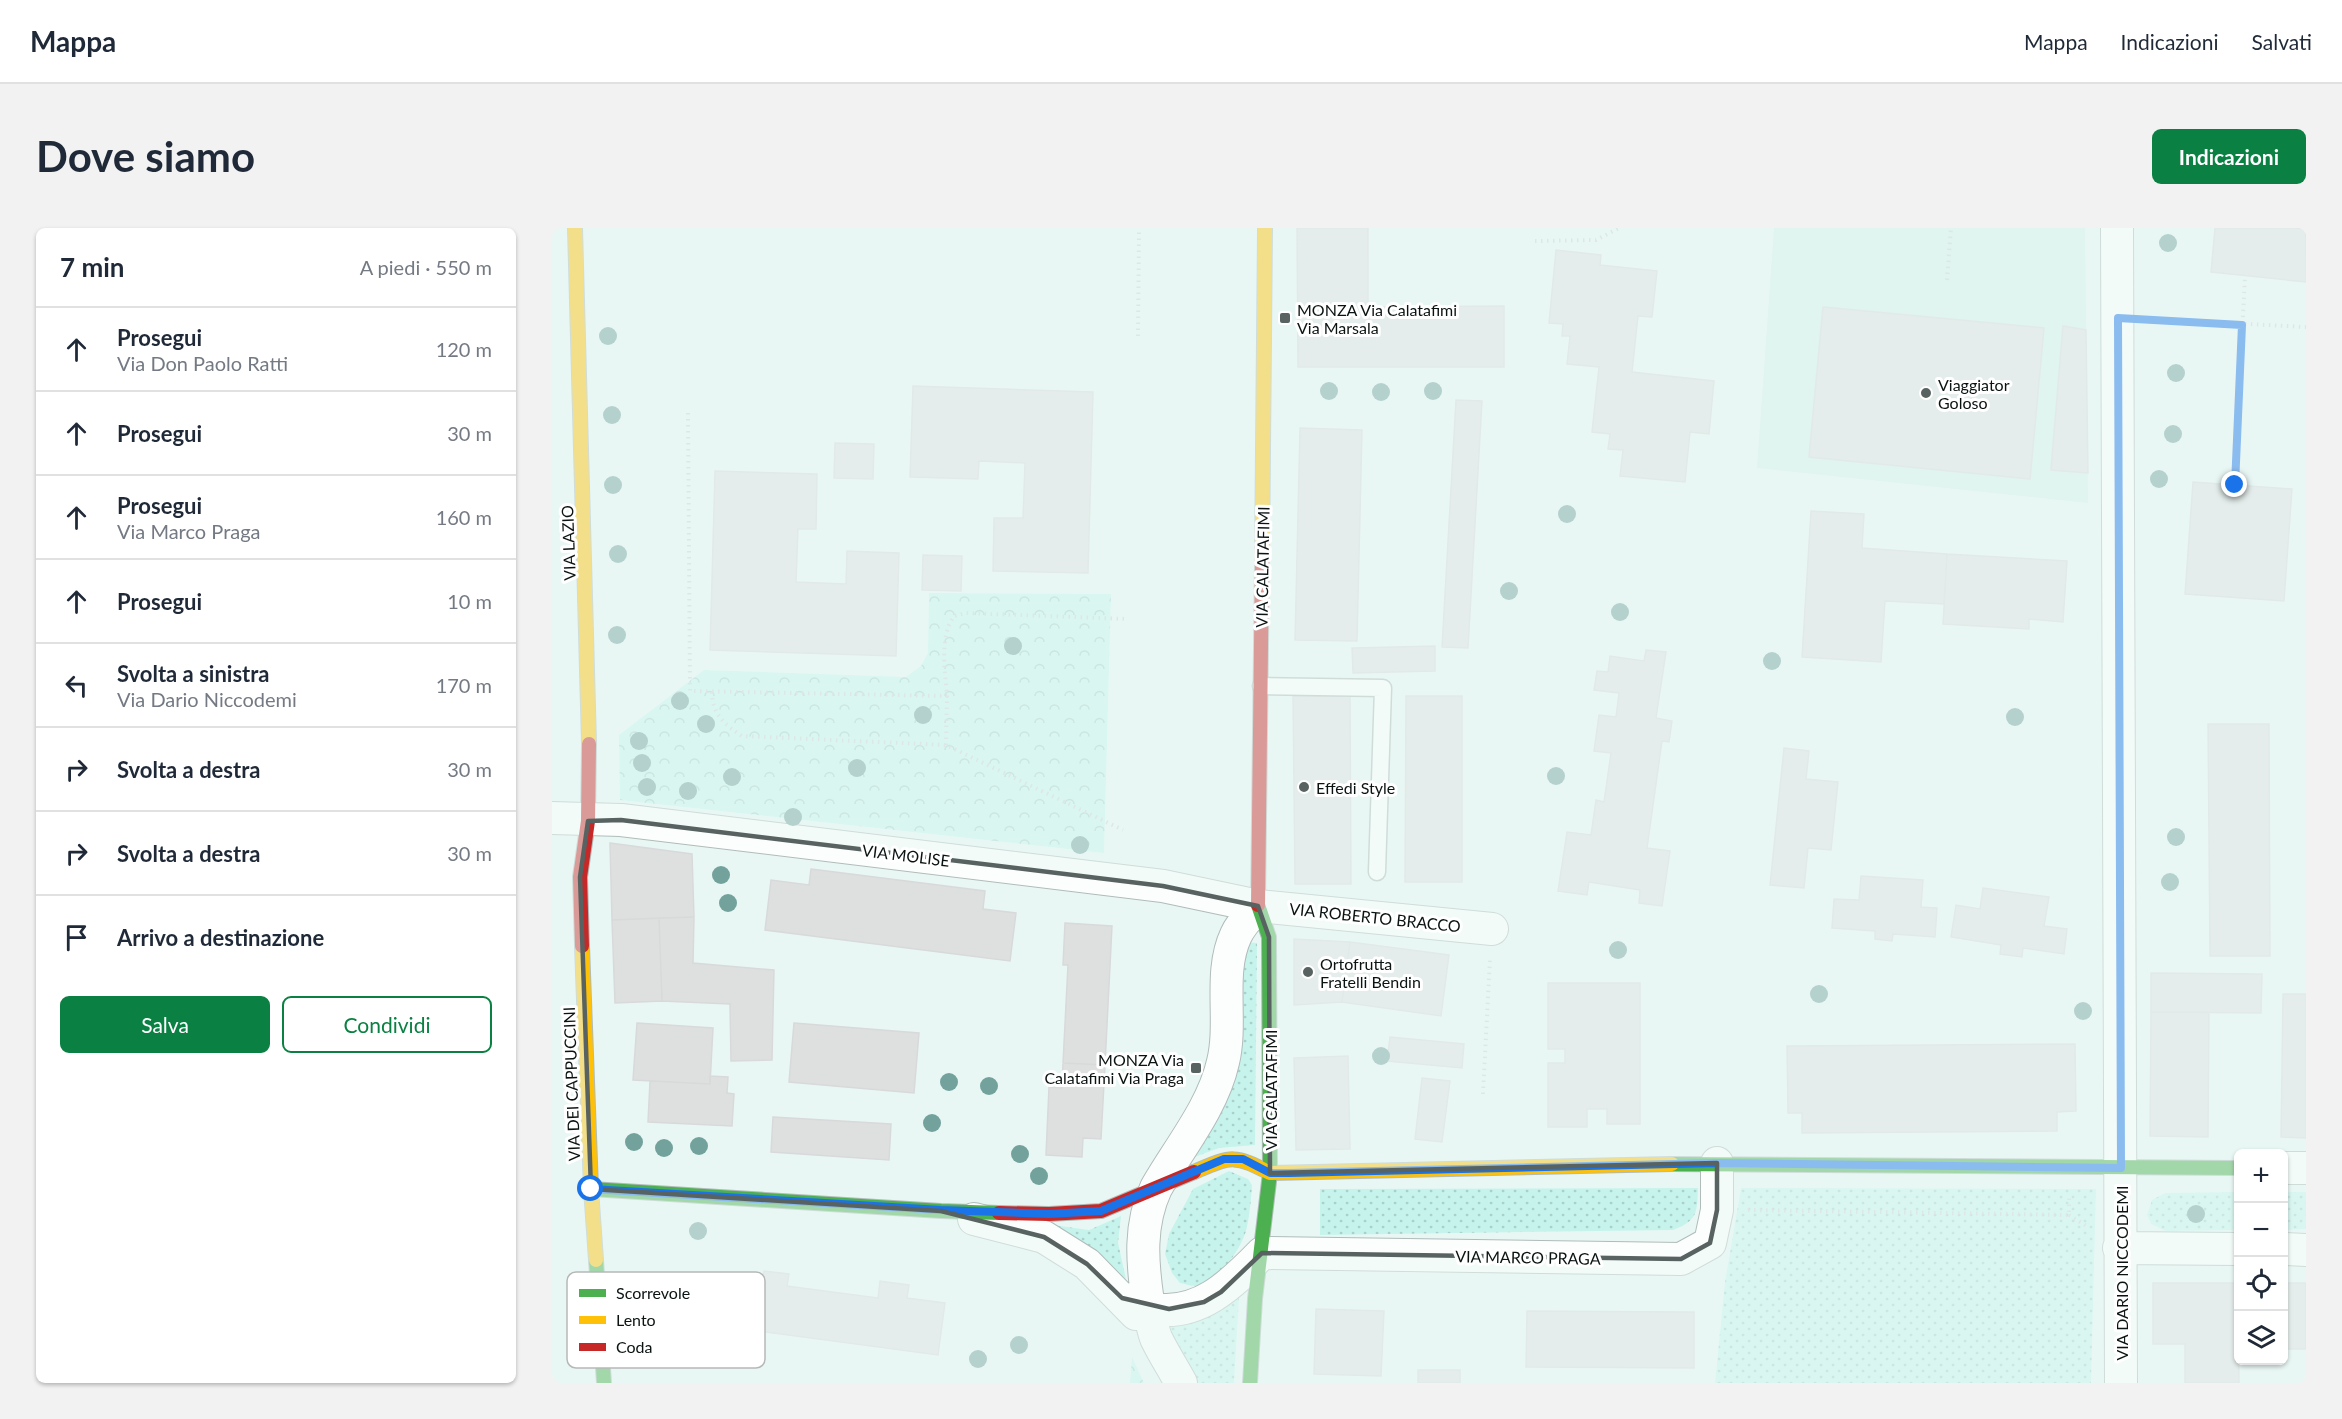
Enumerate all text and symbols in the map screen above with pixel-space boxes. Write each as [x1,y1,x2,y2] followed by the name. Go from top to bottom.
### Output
[30,24,116,58] text: Mappa
[2024,29,2088,54] text: Mappa
[2121,29,2219,54] text: Indicazioni
[2252,29,2312,54] text: Salvati
[2152,129,2306,184] button: Indicazioni
[36,131,255,181] text: Dove siamo
[60,251,124,283] text: 7 min
[360,255,492,279] text: A piedi · 550 m
[1297,300,1457,337] place label: MONZA Via Calatafimi Via Marsala
[1278,311,1292,325] marker: MONZA Via Calatafimi Via Marsala
[117,324,202,351] text: Prosegui
[60,333,93,366] icon: ahead
[436,337,492,361] text: 120 m
[117,351,288,375] text: Via Don Paolo Ratti
[1938,375,2010,412] place label: Viaggiator Goloso
[1919,386,1933,400] marker: Viaggiator Goloso
[60,417,93,450] icon: ahead
[117,420,202,447] text: Prosegui
[447,421,492,445] text: 30 m
[2221,471,2247,497] route end
[117,492,202,519] text: Prosegui
[60,501,93,534] icon: ahead
[436,505,492,529] text: 160 m
[557,505,579,581] street label: VIA LAZIO
[1251,506,1273,628] street label: VIA CALATAFIMI
[117,519,261,543] text: Via Marco Praga
[60,585,93,618] icon: ahead
[117,588,202,615] text: Prosegui
[447,589,492,613] text: 10 m
[117,660,269,687] text: Svolta a sinistra
[60,669,93,702] icon: left
[436,673,492,697] text: 170 m
[117,687,297,711] text: Via Dario Niccodemi
[60,753,93,786] icon: right
[117,756,260,783] text: Svolta a destra
[447,757,492,781] text: 30 m
[1316,778,1395,797] place label: Effedi Style
[1297,780,1311,794] marker: Effedi Style
[60,837,93,870] icon: right
[117,840,260,867] text: Svolta a destra
[861,840,951,870] street label: VIA MOLISE
[447,841,492,865] text: 30 m
[1288,899,1462,935] street label: VIA ROBERTO BRACCO
[60,921,93,954] icon: arrive
[117,924,324,951] text: Arrivo a destinazione
[1320,954,1421,991] place label: Ortofrutta Fratelli Bendin
[1301,965,1315,979] marker: Ortofrutta Fratelli Bendin
[60,996,270,1053] button: Salva
[282,996,492,1053] button: Condividi
[559,1006,583,1162] street label: VIA DEI CAPPUCCINI
[1261,1029,1280,1151] street label: VIA CALATAFIMI
[1044,1050,1184,1087] place label: MONZA Via Calatafimi Via Praga
[1189,1061,1203,1075] marker: MONZA Via Calatafimi Via Praga
[2234,1149,2288,1365] map controls
[2234,1149,2288,1203] button: +
[577,1175,603,1201] route start
[2112,1186,2131,1360] street label: VIA DARIO NICCODEMI
[2234,1203,2288,1257] button: −
[1455,1246,1601,1268] street label: VIA MARCO PRAGA
[2234,1257,2288,1311] button: locate
[567,1272,765,1368] legend
[616,1283,690,1302] text: Scorrevole
[616,1310,656,1329] text: Lento
[2234,1311,2288,1365] button: layers
[616,1337,653,1356] text: Coda

